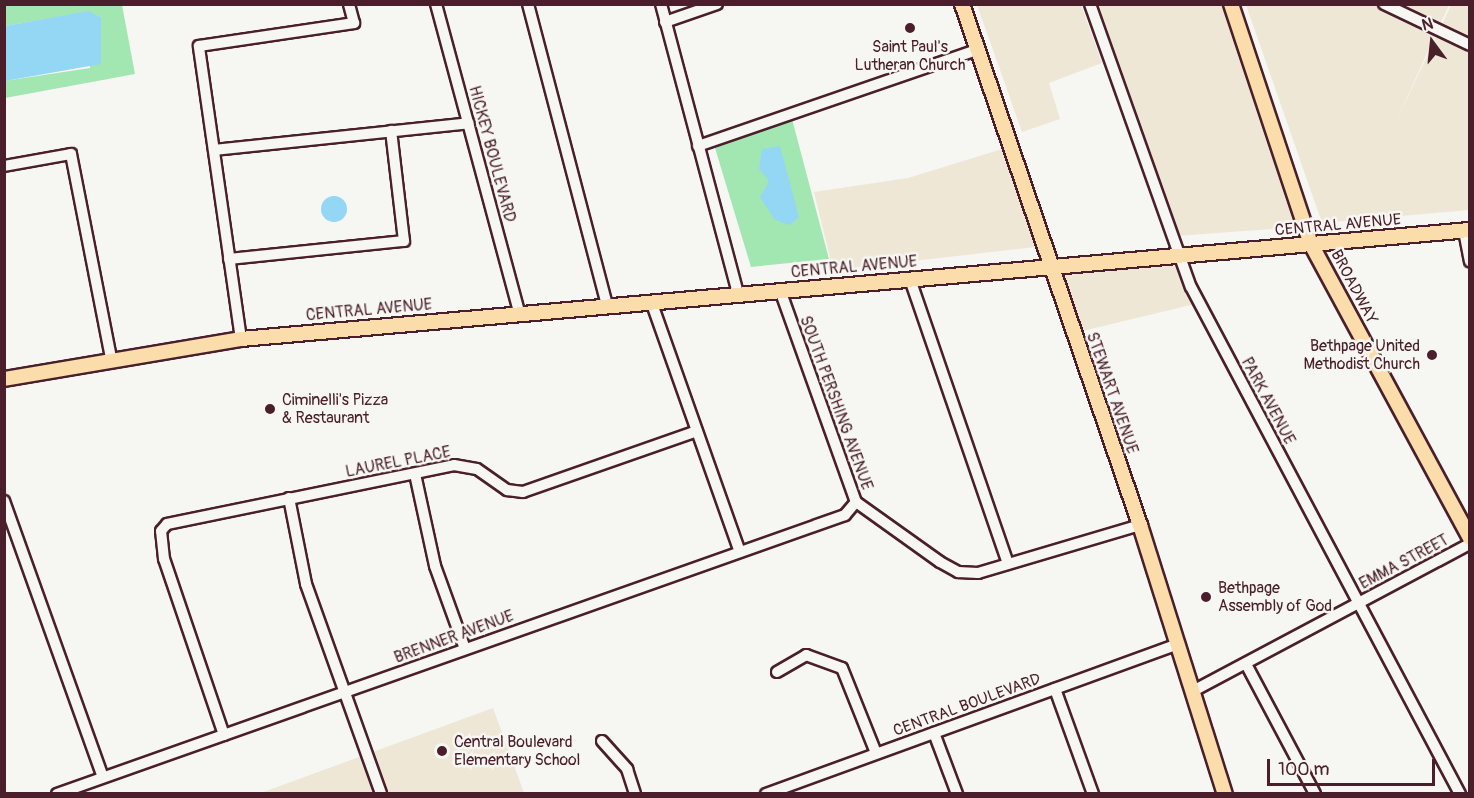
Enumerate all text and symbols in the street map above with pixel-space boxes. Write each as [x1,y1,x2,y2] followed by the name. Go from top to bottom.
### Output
[1402,12,1462,72] north arrow
[1420,14,1435,36] text: N
[903,21,917,35] marker: Saint Paul's Lutheran Church
[855,37,965,75] place label: Saint Paul's Lutheran Church
[465,84,519,224] street label: HICKEY BOULEVARD
[1274,210,1402,240] street label: CENTRAL AVENUE
[1326,247,1382,327] street label: BROADWAY
[790,252,918,282] street label: CENTRAL AVENUE
[305,295,433,325] street label: CENTRAL AVENUE
[795,313,877,493] street label: SOUTH PERSHING AVENUE
[1082,330,1142,456] street label: STEWART AVENUE
[1304,336,1420,374] place label: Bethpage United Methodist Church
[1425,348,1439,362] marker: Bethpage United Methodist Church
[1237,354,1299,448] street label: PARK AVENUE
[282,390,388,428] place label: Ciminelli's Pizza & Restaurant
[263,402,277,416] marker: Ciminelli's Pizza & Restaurant
[344,442,452,482] street label: LAUREL PLACE
[1356,530,1452,594] street label: EMMA STREET
[1218,578,1332,616] place label: Bethpage Assembly of God
[1199,590,1213,604] marker: Bethpage Assembly of God
[392,606,516,668] street label: BRENNER AVENUE
[891,669,1043,741] street label: CENTRAL BOULEVARD
[454,732,580,770] place label: Central Boulevard Elementary School
[435,744,449,758] marker: Central Boulevard Elementary School
[1270,747,1438,785] scale bar
[1278,758,1330,781] text: 100 m

